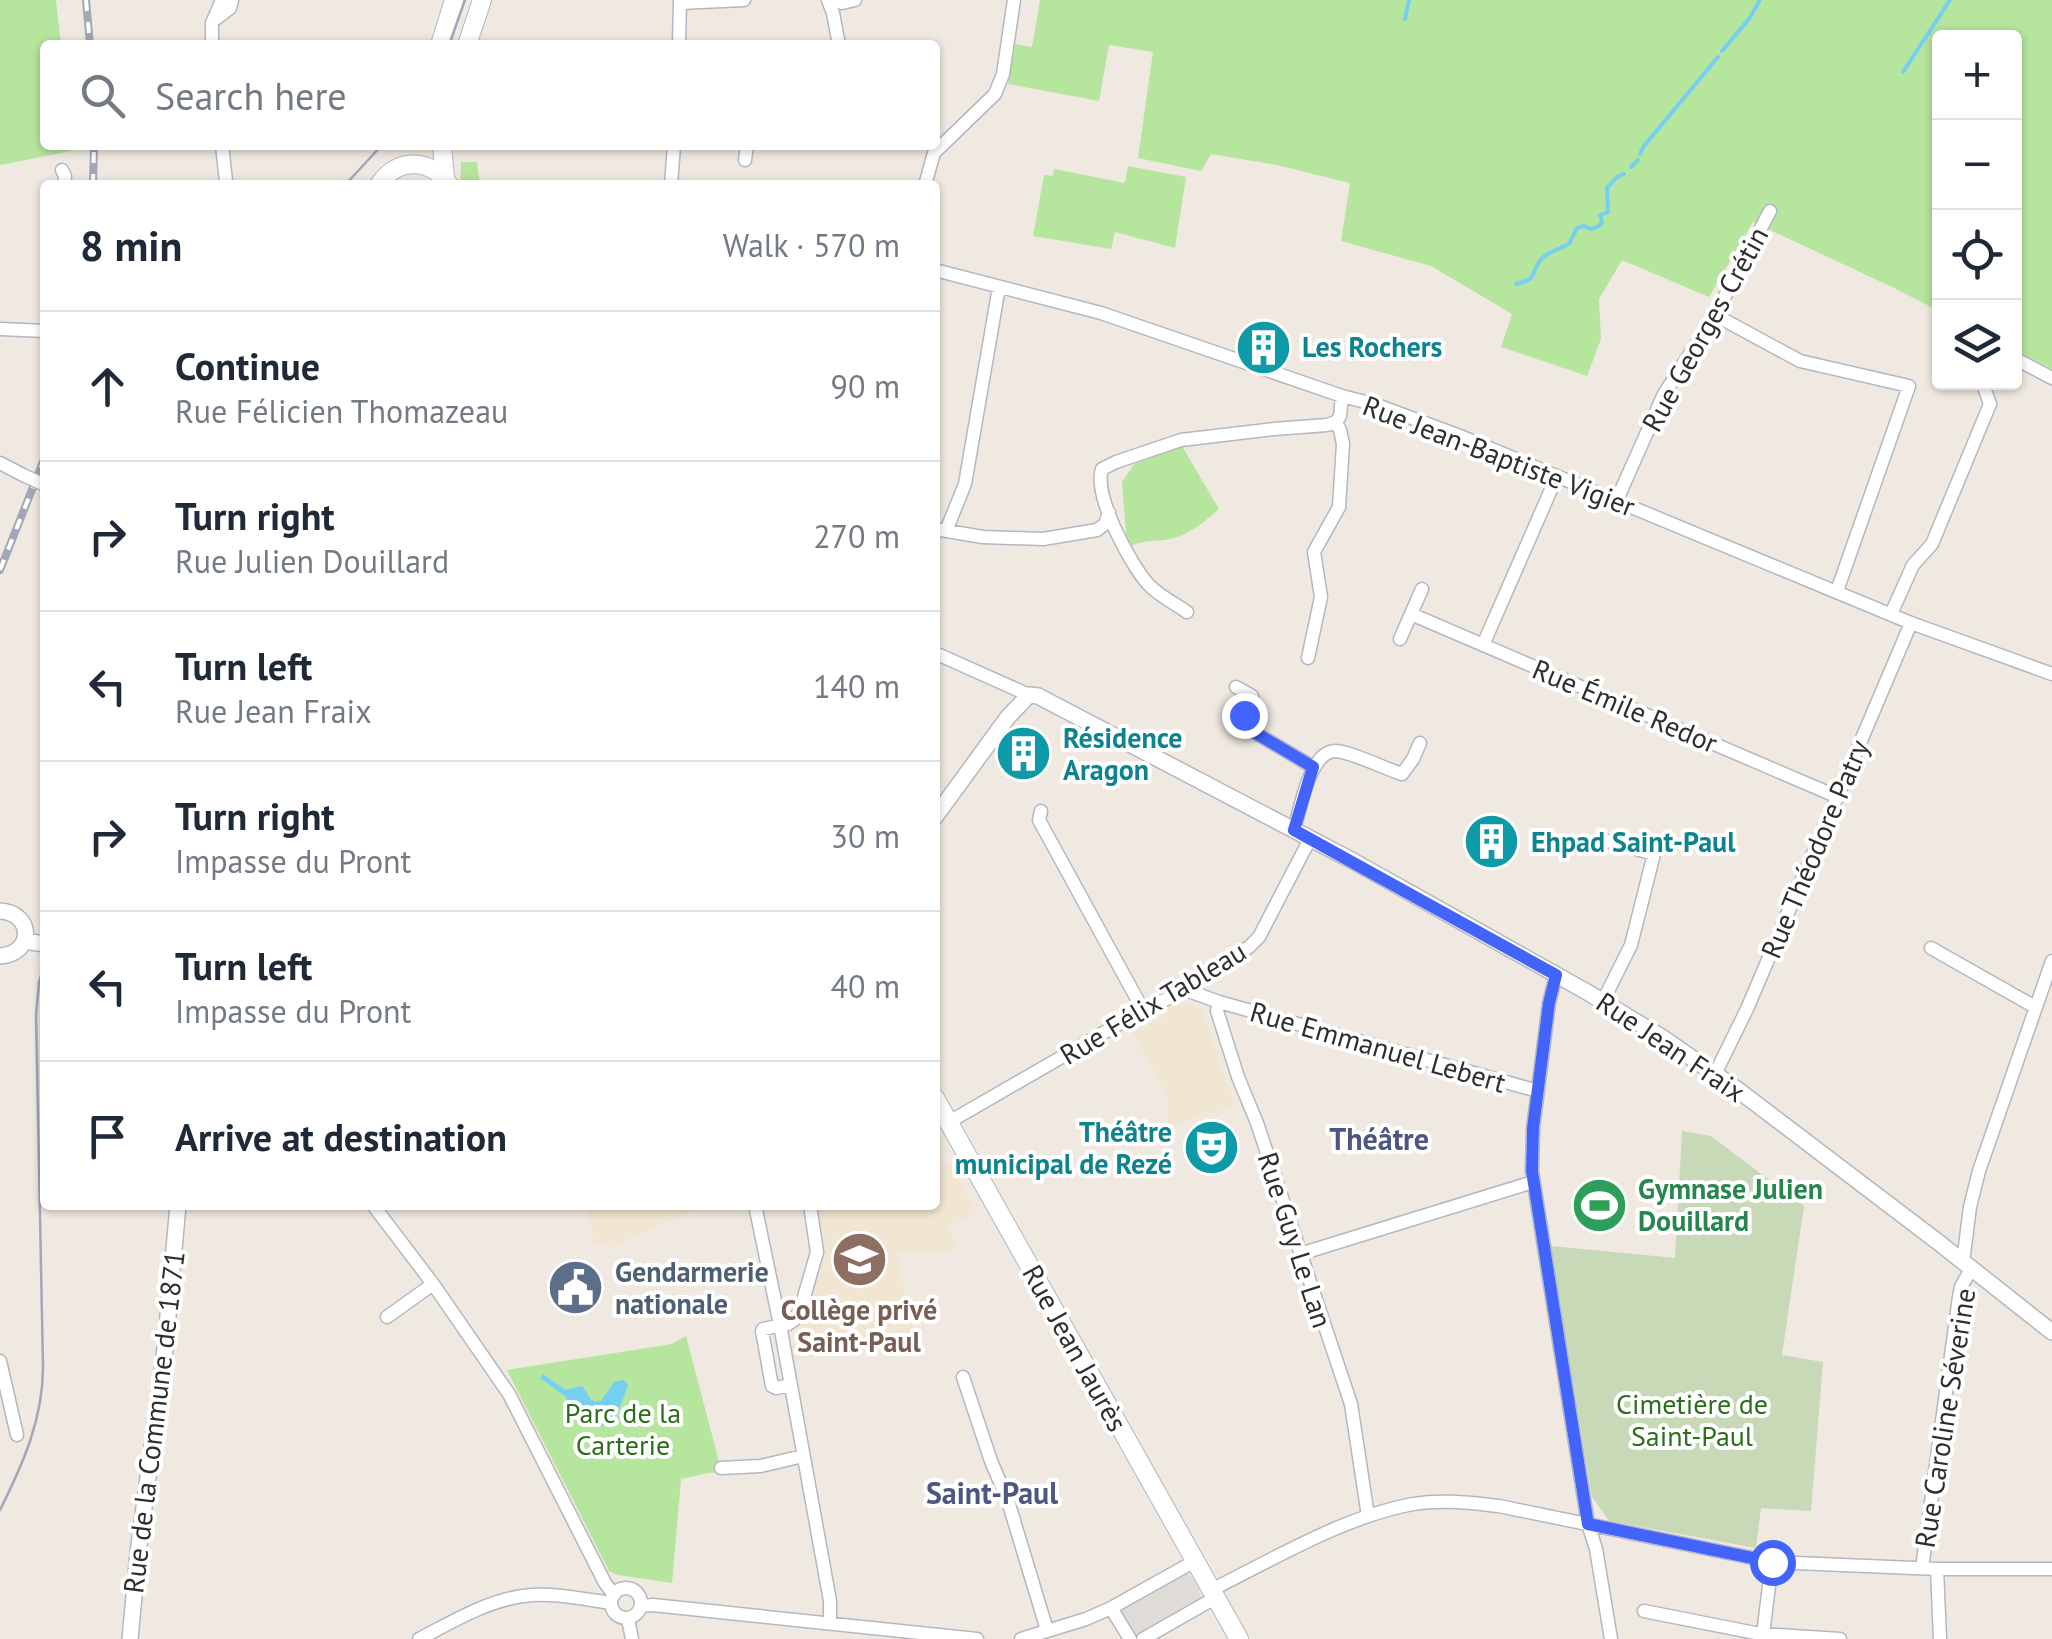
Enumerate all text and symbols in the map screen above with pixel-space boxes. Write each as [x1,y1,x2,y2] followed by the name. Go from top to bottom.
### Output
[1932,30,2022,390] map controls
[1932,30,2022,120] button: +
[40,40,940,150] search box
[75,68,130,123] icon: search
[155,71,347,120] text: Search here
[1932,120,2022,210] button: −
[1932,210,2022,300] button: locate
[80,218,182,273] text: 8 min
[1633,220,1776,438] street label: Rue Georges Crétin
[723,224,900,266] text: Walk · 570 m
[1932,300,2022,390] button: layers
[1233,317,1293,377] building icon: Les Rochers
[1302,328,1443,365] place label: Les Rochers
[175,341,320,390] text: Continue
[80,359,135,414] icon: ahead
[831,365,900,407] text: 90 m
[1358,387,1641,525] street label: Rue Jean-Baptiste Vigier
[175,390,508,432] text: Rue Félicien Thomazeau
[175,491,335,540] text: Turn right
[80,509,135,564] icon: right
[813,515,900,557] text: 270 m
[175,540,449,582] text: Rue Julien Douillard
[175,641,312,690] text: Turn left
[1527,650,1724,761] street label: Rue Émile Redor
[80,659,135,714] icon: left
[813,665,900,707] text: 140 m
[175,690,372,732] text: Rue Jean Fraix
[1222,693,1268,739] route end
[1063,719,1183,788] place label: Résidence Aragon
[994,724,1054,784] building icon: Résidence Aragon
[1752,734,1877,964] street label: Rue Théodore Patry
[175,791,335,840] text: Turn right
[80,809,135,864] icon: right
[1462,812,1522,872] building icon: Ehpad Saint-Paul
[831,815,900,857] text: 30 m
[1531,823,1736,860] place label: Ehpad Saint-Paul
[175,840,411,882] text: Impasse du Pront
[1053,932,1253,1073] street label: Rue Félix Tableau
[175,941,312,990] text: Turn left
[80,959,135,1014] icon: left
[831,965,900,1007] text: 40 m
[1590,983,1753,1110] street label: Rue Jean Fraix
[175,990,411,1032] text: Impasse du Pront
[1246,992,1511,1101] street label: Rue Emmanuel Lebert
[80,1109,135,1164] icon: arrive
[175,1112,507,1161] text: Arrive at destination
[955,1113,1172,1182] place label: Théâtre municipal de Rezé
[1181,1118,1241,1178] theatre icon: Théâtre municipal de Rezé
[1329,1119,1429,1158] district label: Théâtre
[1250,1147,1341,1332] street label: Rue Guy Le Lan
[1638,1170,1823,1239] place label: Gymnase Julien Douillard
[1569,1175,1629,1235] sports icon: Gymnase Julien Douillard
[829,1229,889,1289] school or university icon: Collège privé Saint-Paul
[114,1249,193,1595] street label: Rue de la Commune de 1871
[615,1253,769,1322] place label: Gendarmerie nationale
[546,1258,606,1318] public building icon: Gendarmerie nationale
[1014,1258,1136,1438] street label: Rue Jean Jaurès
[1906,1286,1983,1550] street label: Rue Caroline Séverine
[781,1291,937,1360] place label: Collège privé Saint-Paul
[1616,1385,1768,1454] park label: Cimetière de Saint-Paul
[565,1394,681,1463] park label: Parc de la Carterie
[926,1473,1058,1512] district label: Saint-Paul
[1750,1540,1796,1586] route start

